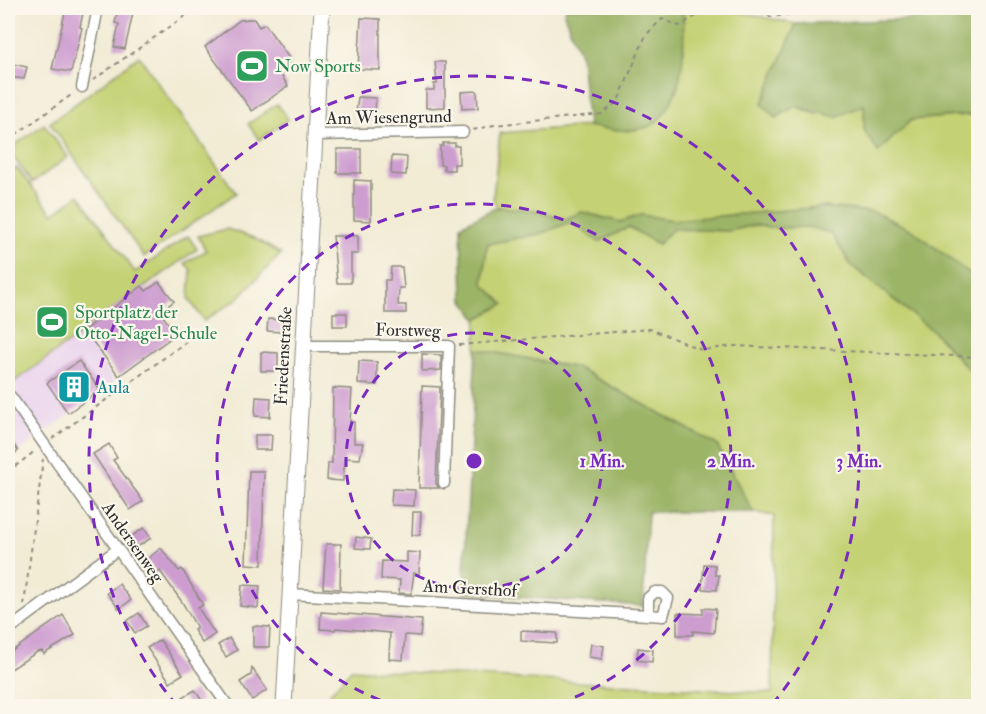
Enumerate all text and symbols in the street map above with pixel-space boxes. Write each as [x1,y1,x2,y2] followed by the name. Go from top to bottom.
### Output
[234,48,270,84] sports icon: Now Sports
[275,55,361,78] place label: Now Sports
[325,105,452,130] street label: Am Wiesengrund
[75,301,218,345] place label: Sportplatz der Otto-Nagel-Schule
[34,304,70,340] sports icon: Sportplatz der Otto-Nagel-Schule
[269,306,298,406] street label: Friedenstraße
[375,318,442,343] street label: Forstweg
[56,369,92,405] building icon: Aula
[96,376,130,399] place label: Aula
[579,450,625,473] text: 1 Min.
[707,450,755,473] text: 2 Min.
[836,450,882,473] text: 3 Min.
[464,451,484,471] centre of rings
[96,496,170,588] street label: Andersenweg
[421,574,521,603] street label: Am Gersthof

